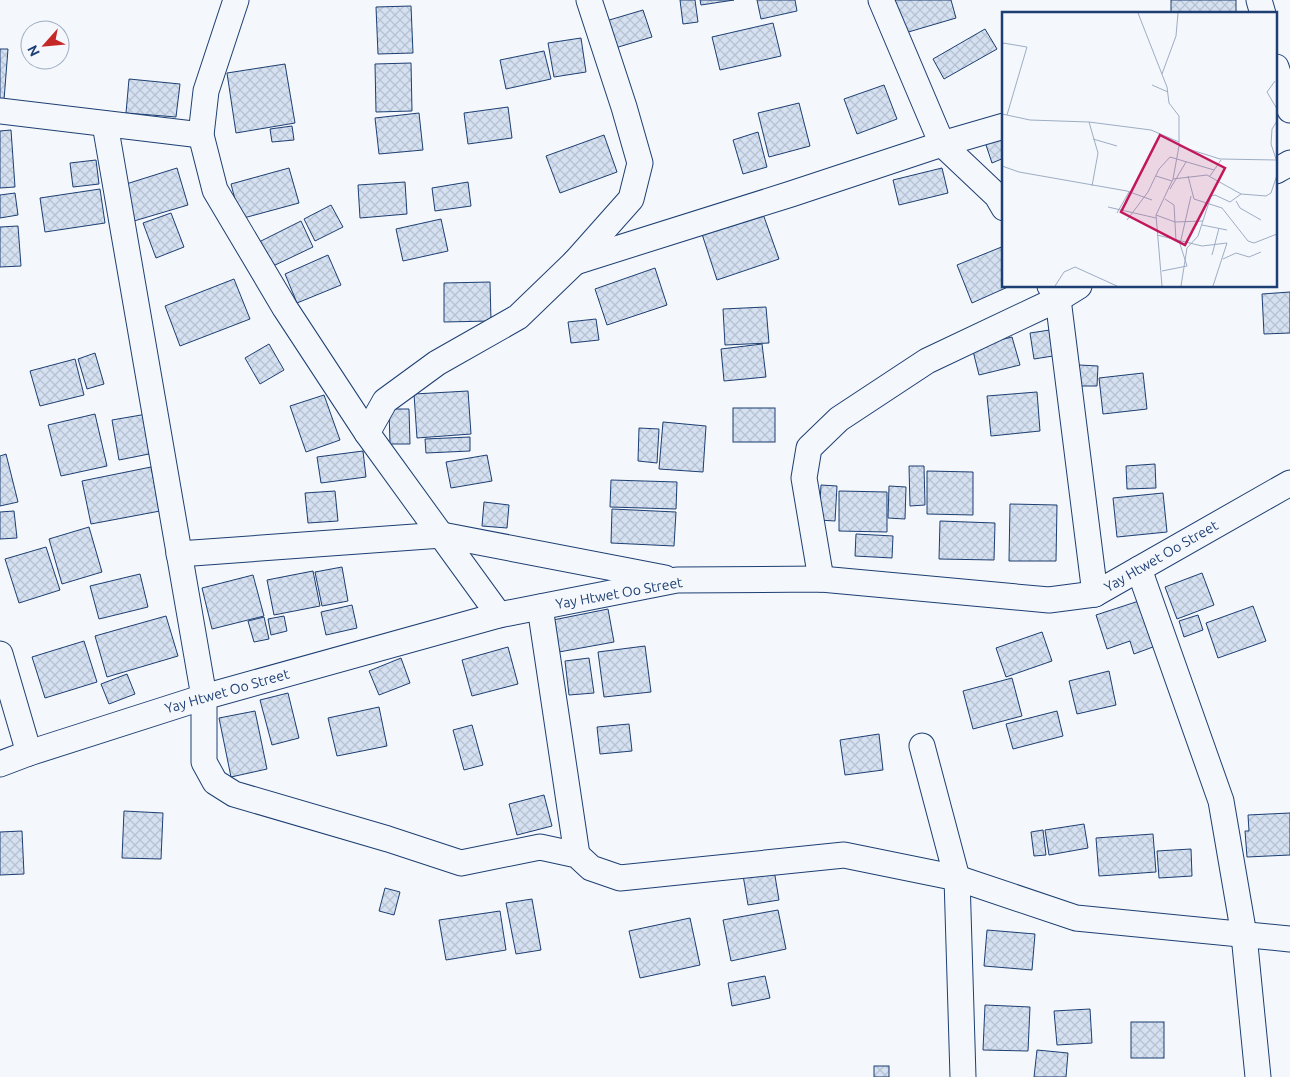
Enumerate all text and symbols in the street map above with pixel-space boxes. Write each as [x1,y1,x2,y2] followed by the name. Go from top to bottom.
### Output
[1002,12,1278,288] inset map
[20,20,70,70] north arrow
[24,43,43,59] text: N
[1101,517,1221,595] street label: Yay Htwet Oo Street
[554,574,684,612] street label: Yay Htwet Oo Street
[163,665,292,716] street label: Yay Htwet Oo Street

